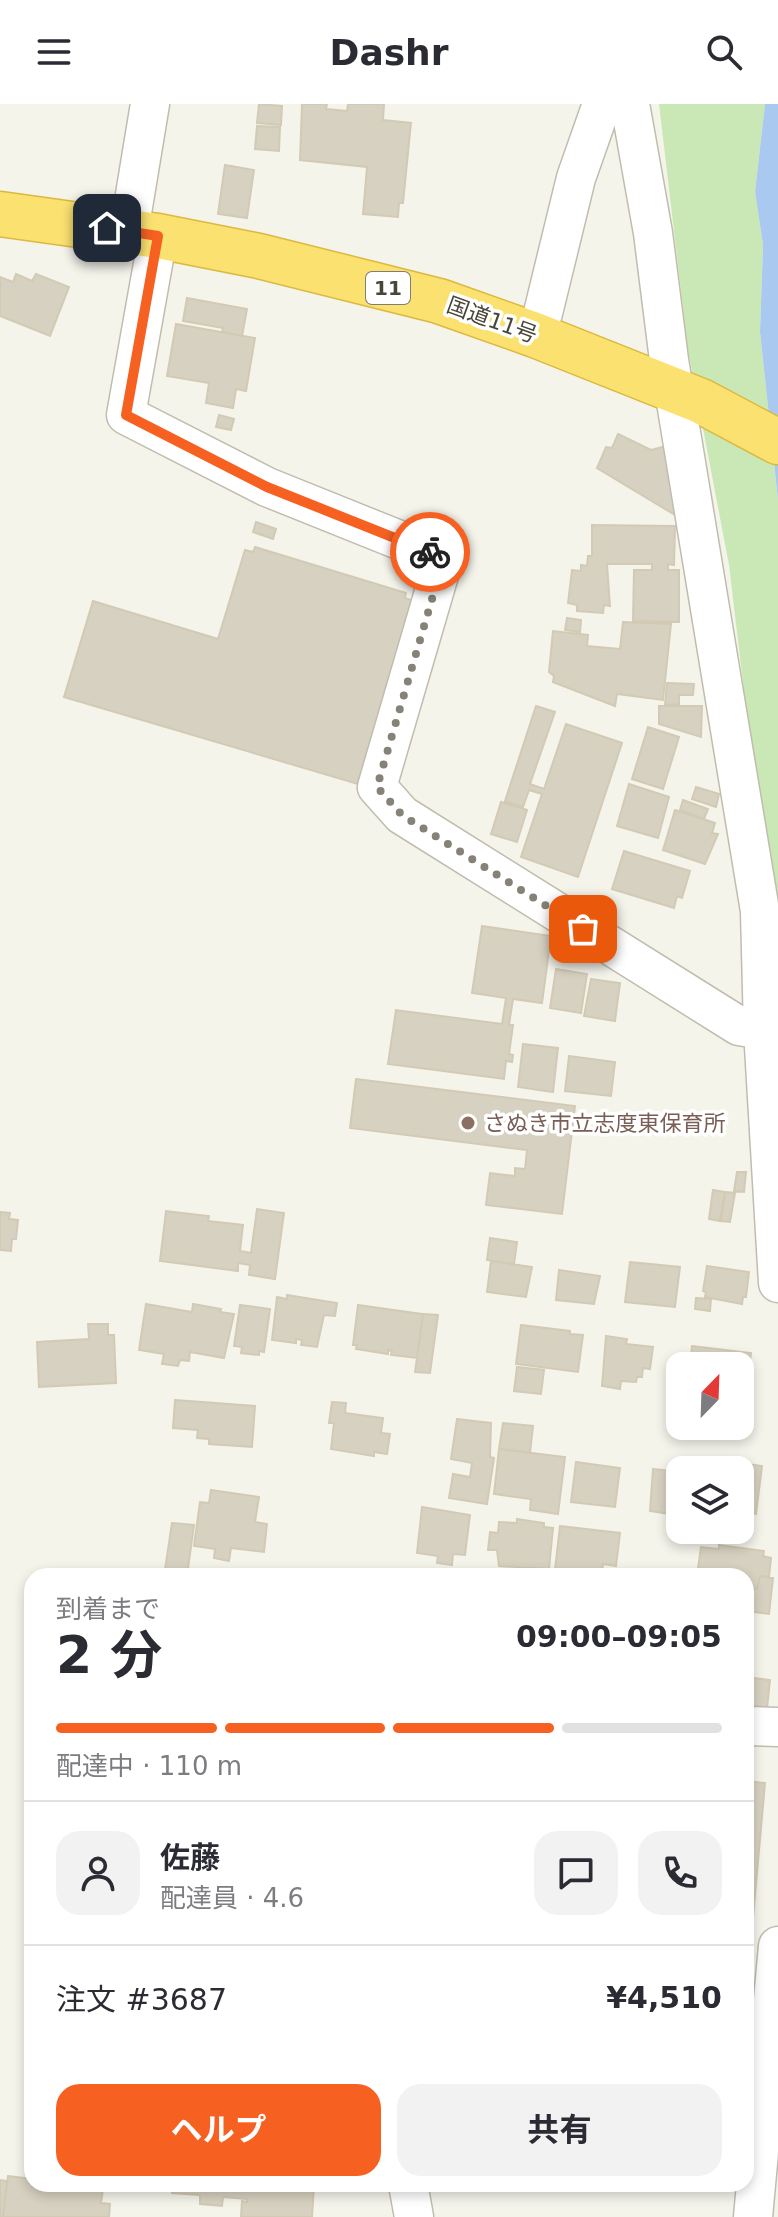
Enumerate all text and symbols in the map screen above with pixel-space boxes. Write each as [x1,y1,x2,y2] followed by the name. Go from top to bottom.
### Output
[32,30,76,74] icon: menu
[702,30,746,74] icon: search
[330,32,449,73] text: Dashr
[73,194,141,262] pin
[85,206,129,250] icon: home
[366,272,410,304] road number: 11
[444,292,540,348] street label: 国道11号
[390,512,470,592] courier
[408,530,452,574] icon: bike
[549,895,617,963] pin
[561,907,605,951] icon: bag
[484,1111,726,1136] place label: さぬき市立志度東保育所
[459,1114,477,1132] marker: さぬき市立志度東保育所
[666,1352,754,1440] north arrow
[666,1352,754,1544] map controls
[666,1456,754,1544] button: layers
[56,1594,160,1624] text: 到着まで
[516,1619,722,1654] text: 09:00–09:05
[56,1625,162,1685] text: 2 分
[56,1751,242,1781] text: 配達中 · 110 m
[56,1831,140,1915] button: person
[534,1831,618,1915] button: chat
[638,1831,722,1915] button: phone
[160,1840,220,1875] text: 佐藤
[160,1883,304,1913] text: 配達員 · 4.6
[606,1980,722,2015] text: ¥4,510
[56,1982,227,2017] text: 注文 #3687
[56,2084,381,2176] button: ヘルプ
[397,2084,722,2176] button: 共有

